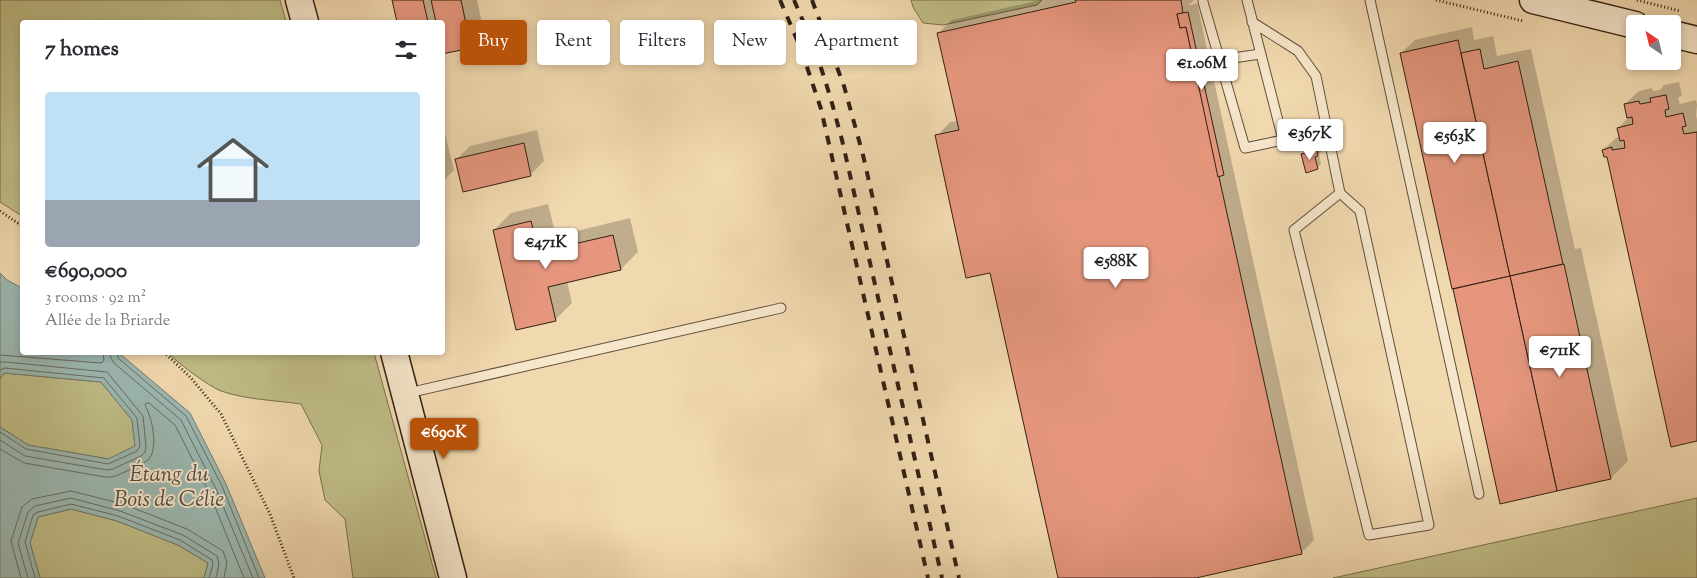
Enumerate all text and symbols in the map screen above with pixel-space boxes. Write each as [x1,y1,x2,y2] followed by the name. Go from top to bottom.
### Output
[1626,15,1681,70] north arrow
[1626,15,1681,70] map controls
[460,20,527,65] chip: Buy
[537,20,610,65] chip: Rent
[620,20,704,65] chip: Filters
[714,20,786,65] chip: New
[796,20,917,65] chip: Apartment
[45,35,119,65] text: 7 homes
[392,36,420,64] icon: filters
[1161,48,1243,91] pin: €1.06M
[1177,53,1227,76] text: €1.06M
[1275,119,1345,161] pin: €367K
[1420,121,1490,164] pin: €563K
[1288,123,1332,146] text: €367K
[188,125,278,215] icon: home
[1434,126,1476,149] text: €563K
[511,228,581,270] pin: €471K
[525,232,567,255] text: €471K
[1081,246,1151,289] pin: €588K
[1095,251,1137,274] text: €588K
[45,257,127,287] text: €690,000
[45,287,146,310] text: 3 rooms · 92 m²
[45,310,170,333] text: Allée de la Briarde
[1525,336,1595,378] pin: €711K
[1540,340,1580,363] text: €711K
[409,418,479,460] pin: €690K
[421,422,467,445] text: €690K
[114,459,224,517] water label: Étang du Bois de Célie

